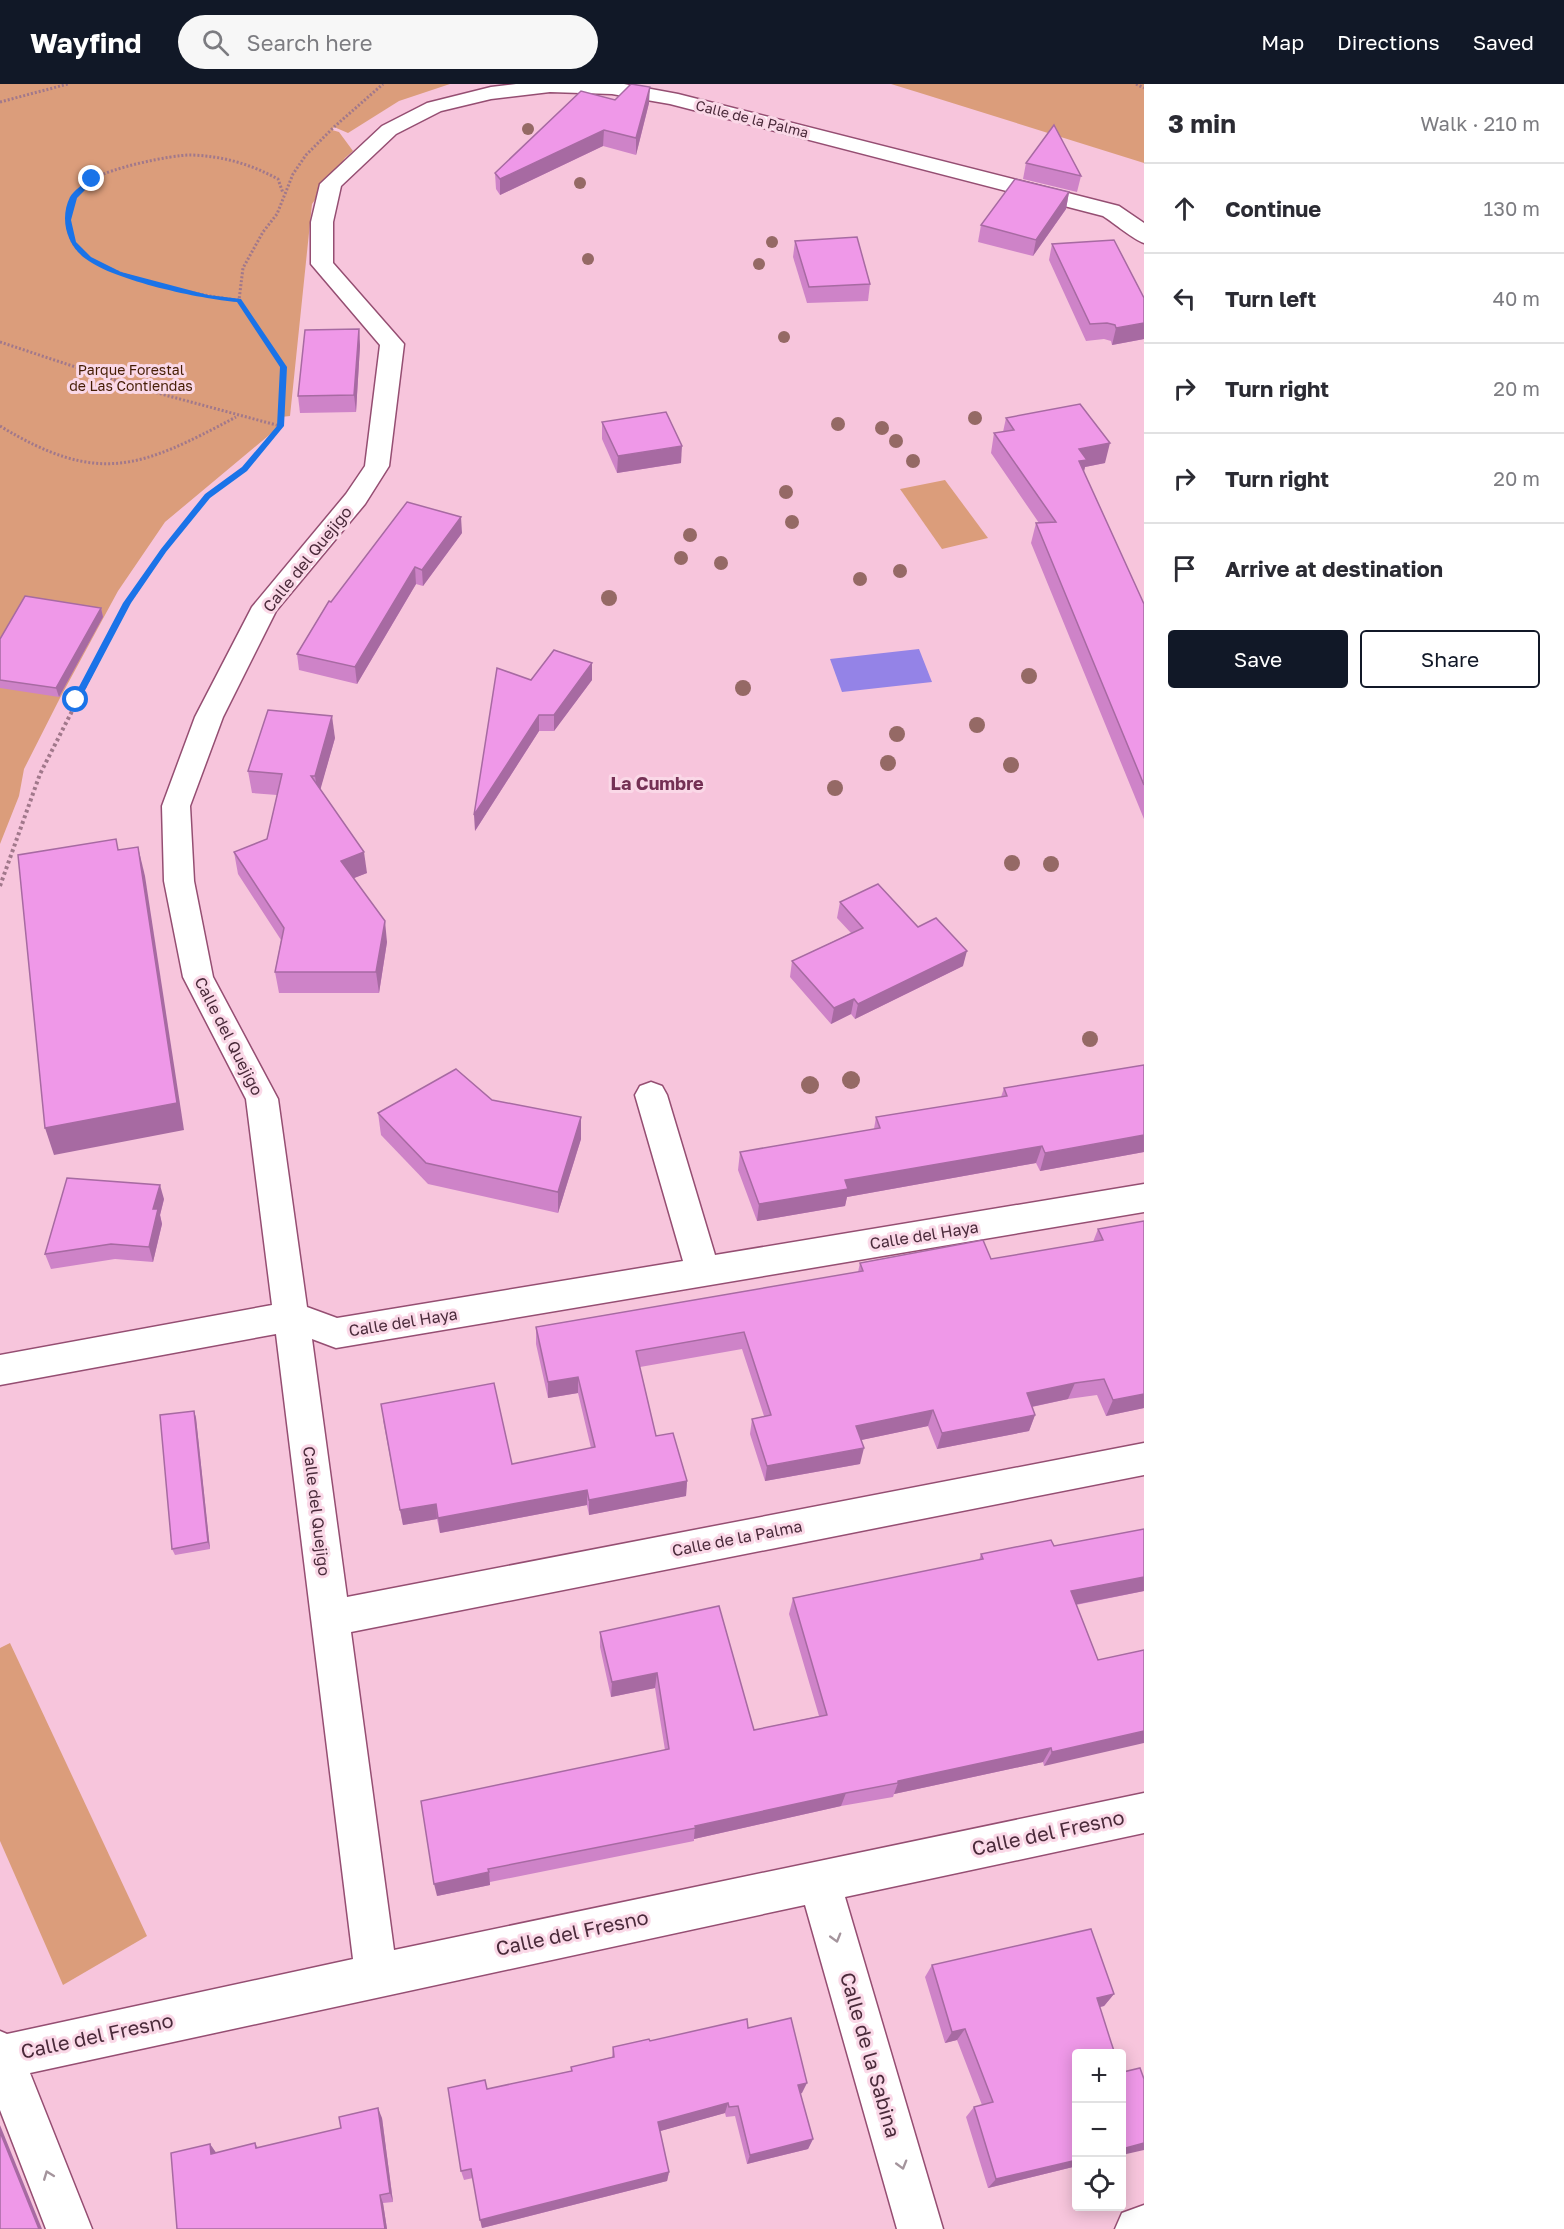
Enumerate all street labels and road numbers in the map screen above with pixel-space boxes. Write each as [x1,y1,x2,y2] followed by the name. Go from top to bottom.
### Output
[694,96,810,141] street label: Calle de la Palma
[258,502,356,616] street label: Calle del Quejigo
[191,973,267,1099] street label: Calle del Quejigo
[868,1217,980,1253] street label: Calle del Haya
[347,1304,459,1340] street label: Calle del Haya
[299,1445,335,1577] street label: Calle del Quejigo
[670,1516,804,1560] street label: Calle de la Palma
[969,1804,1126,1860] street label: Calle del Fresno
[493,1904,650,1960] street label: Calle del Fresno
[836,1969,906,2140] street label: Calle de la Sabina
[18,2007,175,2063] street label: Calle del Fresno

